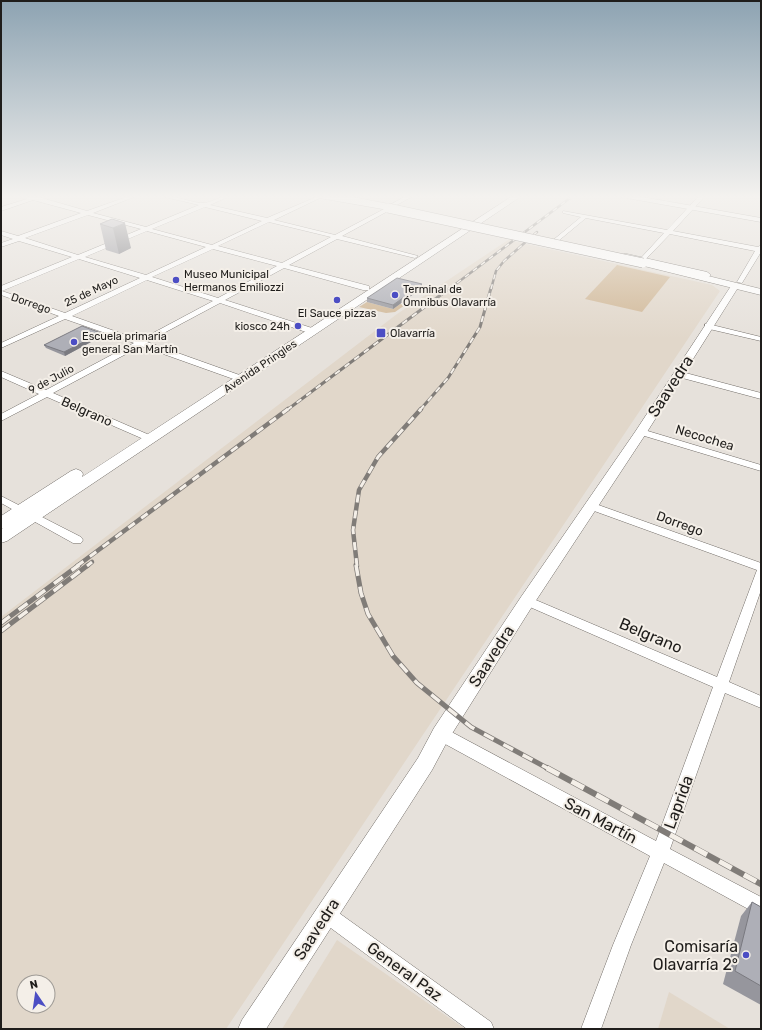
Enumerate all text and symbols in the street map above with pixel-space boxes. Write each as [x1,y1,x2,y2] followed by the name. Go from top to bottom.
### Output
[184,268,284,294] place label: Museo Municipal Hermanos Emiliozzi
[62,273,120,310] street label: 25 de Mayo
[171,275,181,285] marker: Museo Municipal Hermanos Emiliozzi
[403,283,496,309] place label: Terminal de Ómnibus Olavarría
[390,290,400,300] marker: Terminal de Ómnibus Olavarría
[9,291,52,316] street label: Dorrego
[332,295,342,305] marker: El Sauce pizzas
[298,307,377,320] place label: El Sauce pizzas
[235,320,290,333] place label: kiosco 24h
[293,321,303,331] marker: kiosco 24h
[375,327,387,339] marker: Olavarría
[390,327,435,340] place label: Olavarría
[82,330,178,356] place label: Escuela primaria general San Martín
[69,337,79,347] marker: Escuela primaria general San Martín
[221,337,300,396] street label: Avenida Pringles
[644,352,697,421] street label: Saavedra
[26,362,76,397] street label: 9 de Julio
[59,394,115,430] street label: Belgrano
[674,421,736,453] street label: Necochea
[654,508,705,540] street label: Dorrego
[616,614,685,657] street label: Belgrano
[465,622,518,691] street label: Saavedra
[660,773,697,832] street label: Laprida
[561,793,640,848] street label: San Martín
[290,895,343,964] street label: Saavedra
[653,937,738,974] place label: Comisaría Olavarría 2°
[363,938,446,1005] street label: General Paz
[741,950,751,960] marker: Comisaría Olavarría 2°
[16,974,56,1014] north arrow
[29,978,39,992] text: N

